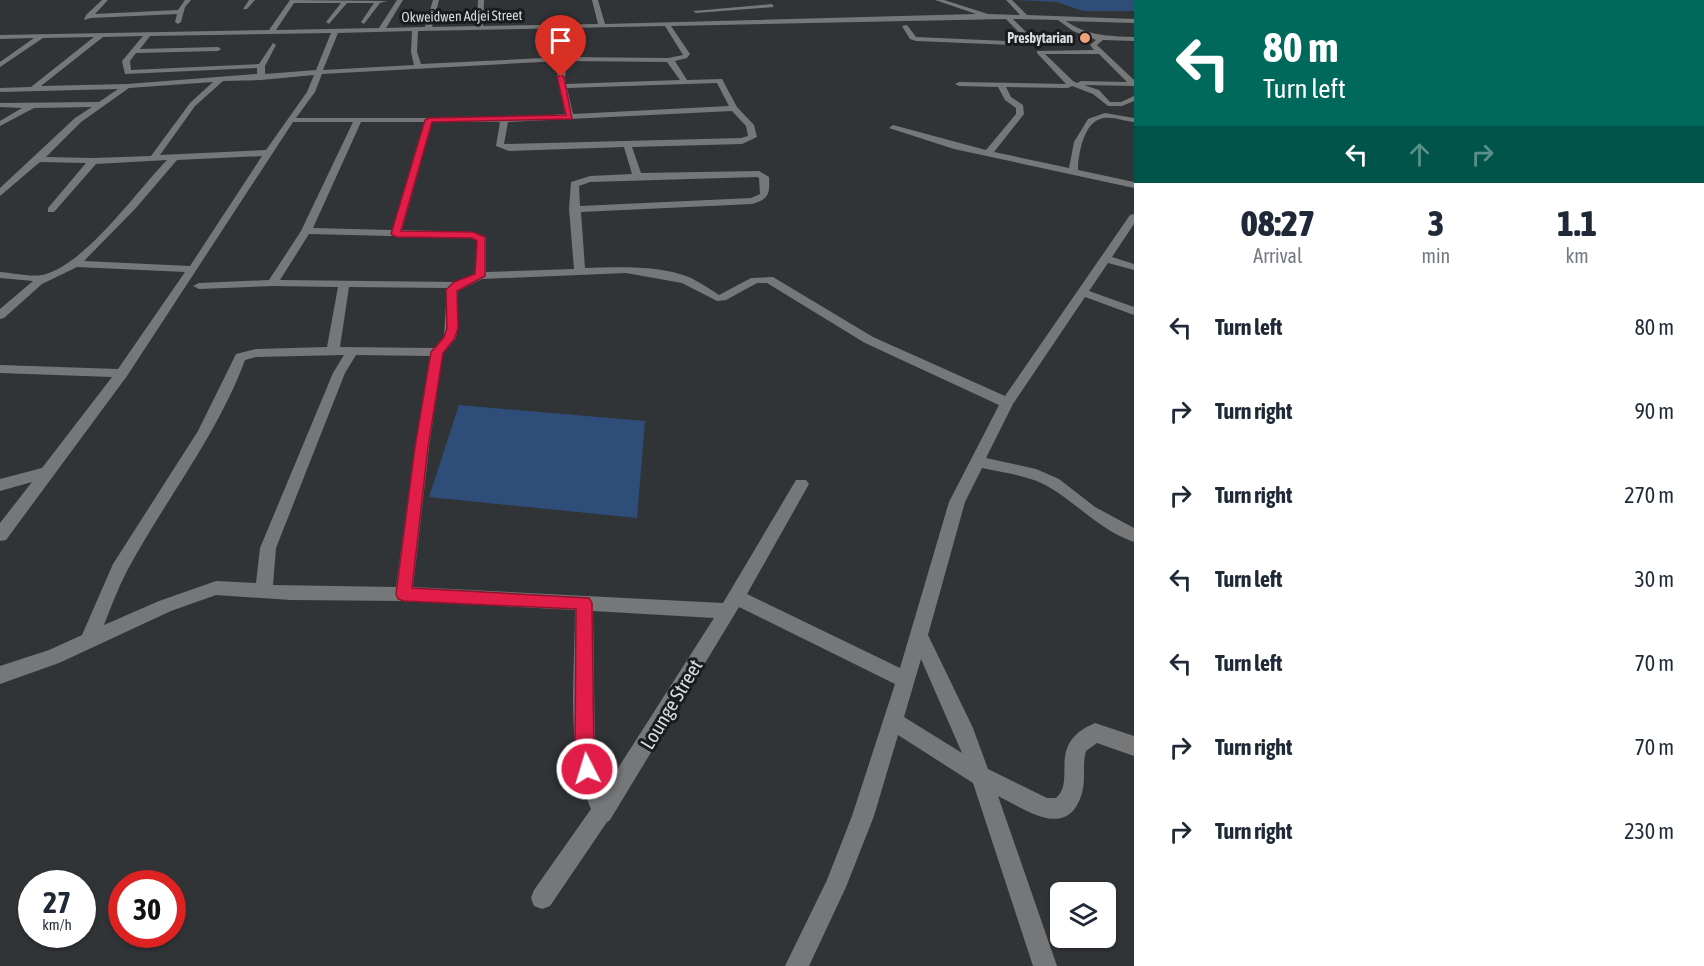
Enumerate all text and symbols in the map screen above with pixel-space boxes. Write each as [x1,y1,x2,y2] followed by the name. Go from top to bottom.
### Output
[401,7,523,25] street label: Okweidwen Adjei Street
[535,15,586,77] pin
[1263,23,1338,71] text: 80 m
[544,24,577,57] icon: arrive
[1164,24,1242,102] icon: left
[1007,30,1073,46] place label: Presbytarian
[1078,31,1092,45] marker: Presbytarian
[1263,73,1346,104] text: Turn left
[1340,138,1373,171] icon: left
[1403,138,1436,171] icon: ahead
[1466,138,1499,171] icon: right
[1241,202,1315,244] text: 08:27
[1427,202,1444,244] text: 3
[1557,202,1597,244] text: 1.1
[1253,244,1302,267] text: Arrival
[1422,244,1450,267] text: min
[1566,244,1589,267] text: km
[1164,311,1197,344] icon: left
[1215,314,1282,340] text: Turn left
[1634,314,1674,340] text: 80 m
[1164,395,1197,428] icon: right
[1215,398,1292,424] text: Turn right
[1634,398,1674,424] text: 90 m
[1164,479,1197,512] icon: right
[1215,482,1292,508] text: Turn right
[1624,482,1674,508] text: 270 m
[1164,563,1197,596] icon: left
[1215,566,1282,592] text: Turn left
[1634,566,1674,592] text: 30 m
[1164,647,1197,680] icon: left
[1215,650,1282,676] text: Turn left
[1634,650,1674,676] text: 70 m
[635,655,707,753] street label: Lounge Street
[1164,731,1197,764] icon: right
[1215,734,1292,760] text: Turn right
[1634,734,1674,760] text: 70 m
[555,737,619,801] position arrow
[1164,815,1197,848] icon: right
[1215,818,1292,844] text: Turn right
[1624,818,1674,844] text: 230 m
[108,870,186,948] speed limit sign: 30
[1050,882,1116,948] map controls
[1050,882,1116,948] button: layers
[43,885,71,919] text: 27
[42,916,72,933] text: km/h

